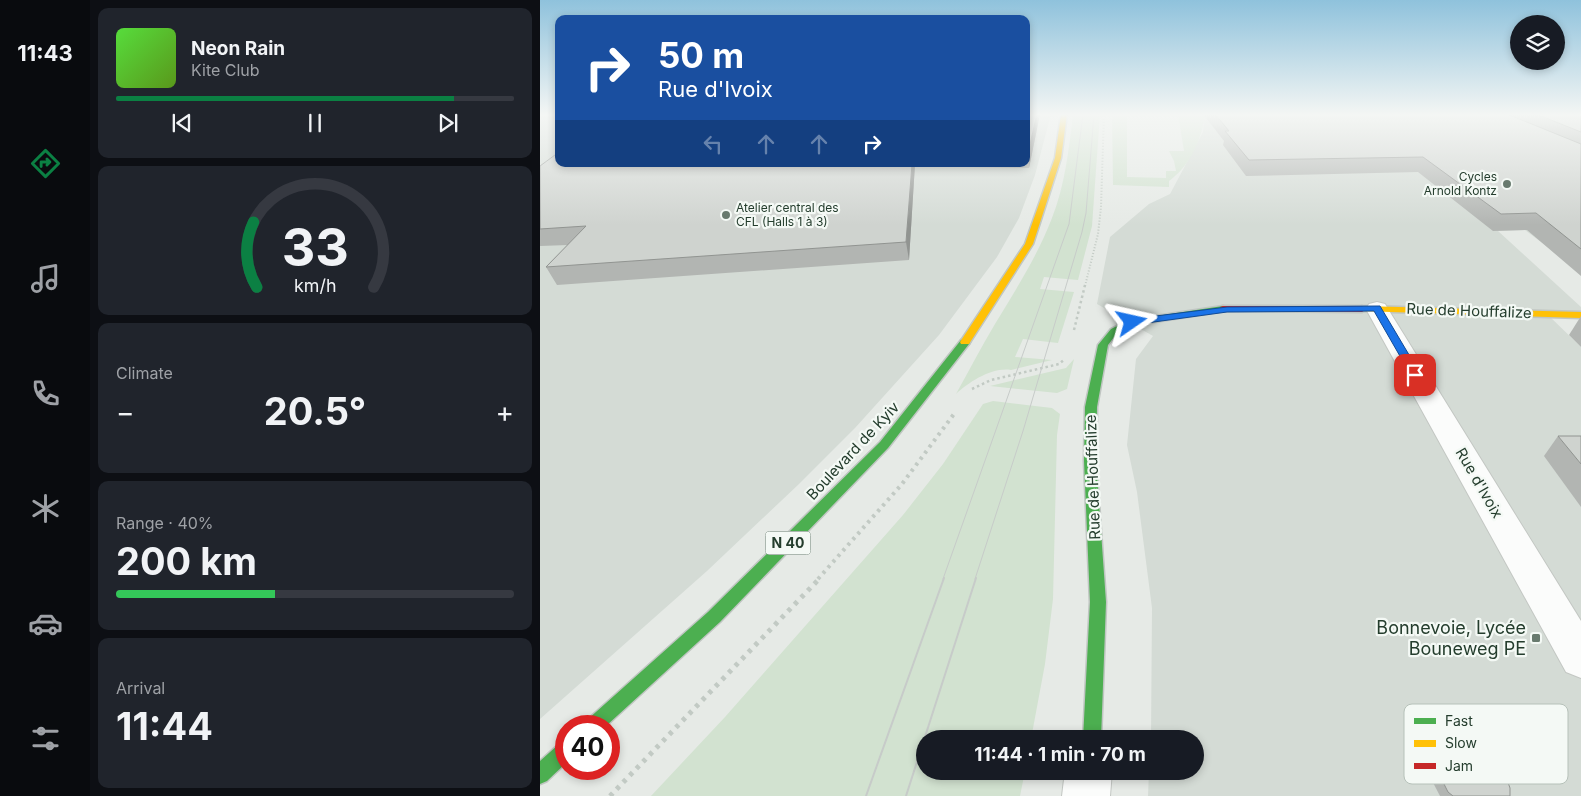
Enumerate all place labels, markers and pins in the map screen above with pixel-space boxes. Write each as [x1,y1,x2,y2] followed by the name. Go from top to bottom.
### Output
[1424,169,1497,198] place label: Cycles Arnold Kontz
[1501,178,1513,190] marker: Cycles Arnold Kontz
[736,200,839,229] place label: Atelier central des CFL (Halls 1 à 3)
[720,209,732,221] marker: Atelier central des CFL (Halls 1 à 3)
[1394,354,1436,396] pin
[1376,617,1526,659] place label: Bonnevoie, Lycée Bouneweg PE
[1530,632,1542,644] marker: Bonnevoie, Lycée Bouneweg PE

